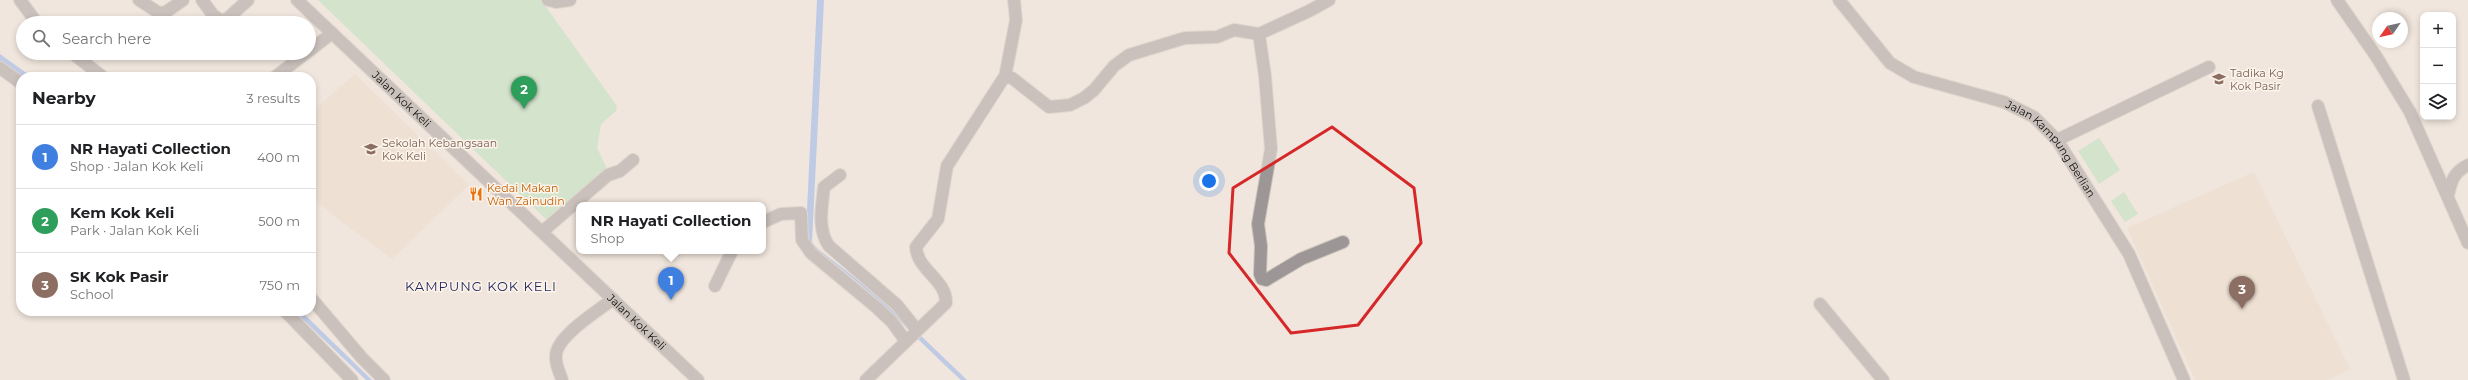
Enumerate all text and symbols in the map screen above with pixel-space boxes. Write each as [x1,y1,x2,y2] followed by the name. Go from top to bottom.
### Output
[2372,12,2408,48] north arrow
[2420,12,2456,120] map controls
[2420,12,2456,48] button: +
[16,16,316,60] search box
[30,27,52,49] icon: search
[62,29,151,48] text: Search here
[2420,48,2456,84] button: −
[2230,66,2284,93] place label: Tadika Kg Kok Pasir
[368,67,434,130] street label: Jalan Kok Keli
[2211,71,2227,87] school or university icon: Tadika Kg Kok Pasir
[511,76,537,109] pin: 2
[2420,84,2456,120] button: layers
[32,88,96,108] text: Nearby
[246,90,300,106] text: 3 results
[2003,97,2098,200] street label: Jalan Kampung Berlian
[382,136,497,163] place label: Sekolah Kebangsaan Kok Keli
[70,139,231,158] text: NR Hayati Collection
[363,141,379,157] school or university icon: Sekolah Kebangsaan Kok Keli
[42,149,48,165] text: 1
[257,149,300,165] text: 400 m
[70,158,203,174] text: Shop · Jalan Kok Keli
[1199,171,1219,191] your location
[487,181,565,208] place label: Kedai Makan Wan Zainudin
[468,186,484,202] restaurant icon: Kedai Makan Wan Zainudin
[576,202,766,254] popup
[70,203,174,222] text: Kem Kok Keli
[591,211,751,230] text: NR Hayati Collection
[41,213,49,229] text: 2
[258,213,300,229] text: 500 m
[70,222,199,238] text: Park · Jalan Kok Keli
[591,230,624,246] text: Shop
[70,267,169,286] text: SK Kok Pasir
[658,267,684,300] pin: 1
[2229,276,2255,309] pin: 3
[41,277,49,293] text: 3
[259,277,300,293] text: 750 m
[405,278,557,294] district label: KAMPUNG KOK KELI
[70,286,114,302] text: School
[604,290,669,353] street label: Jalan Kok Keli

